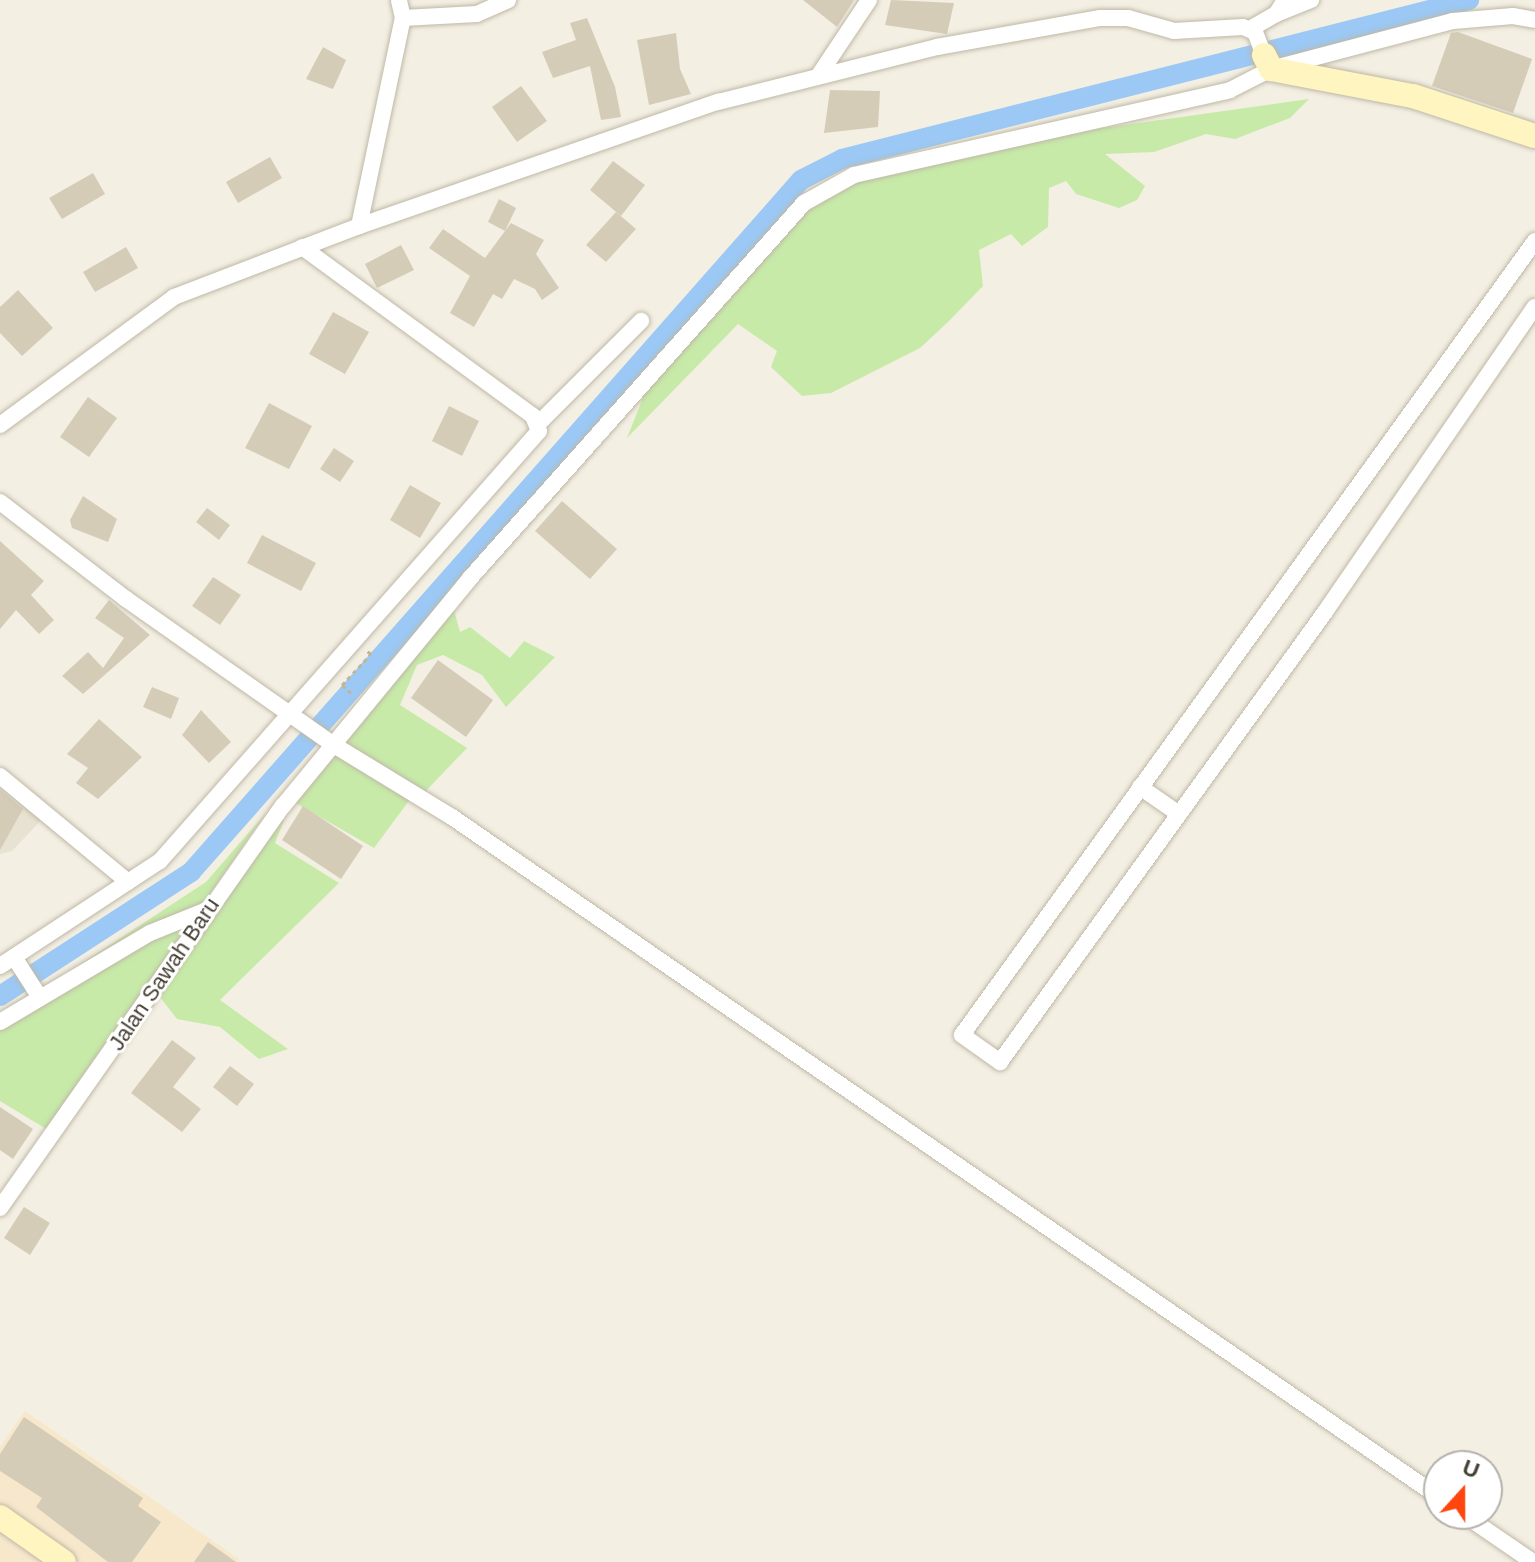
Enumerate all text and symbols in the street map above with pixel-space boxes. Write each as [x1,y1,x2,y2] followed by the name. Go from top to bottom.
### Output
[103,893,225,1055] street label: Jalan Sawah Baru
[1423,1450,1503,1530] north arrow
[1459,1454,1483,1484] text: U

